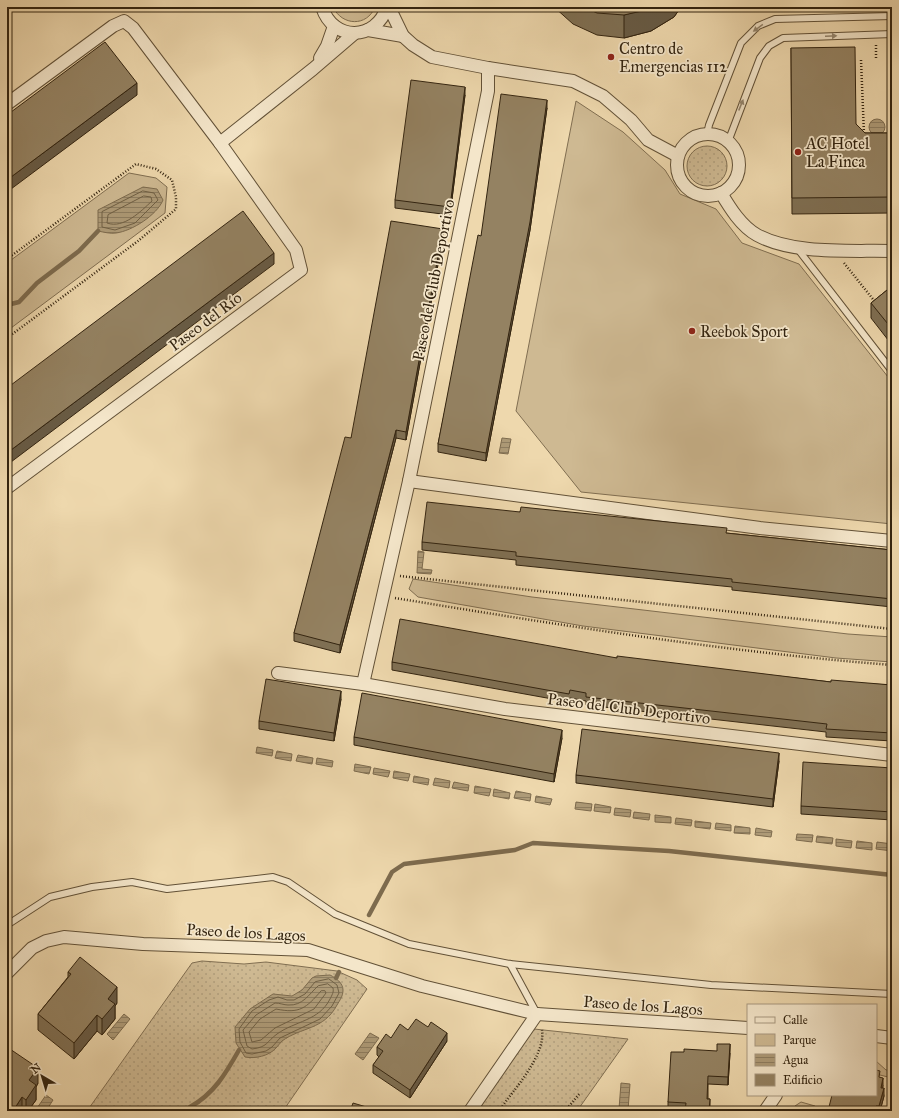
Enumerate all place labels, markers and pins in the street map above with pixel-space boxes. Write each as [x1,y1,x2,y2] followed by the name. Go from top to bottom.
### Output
[619,39,727,77] place label: Centro de Emergencias 112
[606,52,616,62] marker: Centro de Emergencias 112
[805,134,870,171] place label: AC Hotel La Finca
[793,147,803,157] marker: AC Hotel La Finca
[700,322,789,341] place label: Reebok Sport
[687,326,697,336] marker: Reebok Sport

